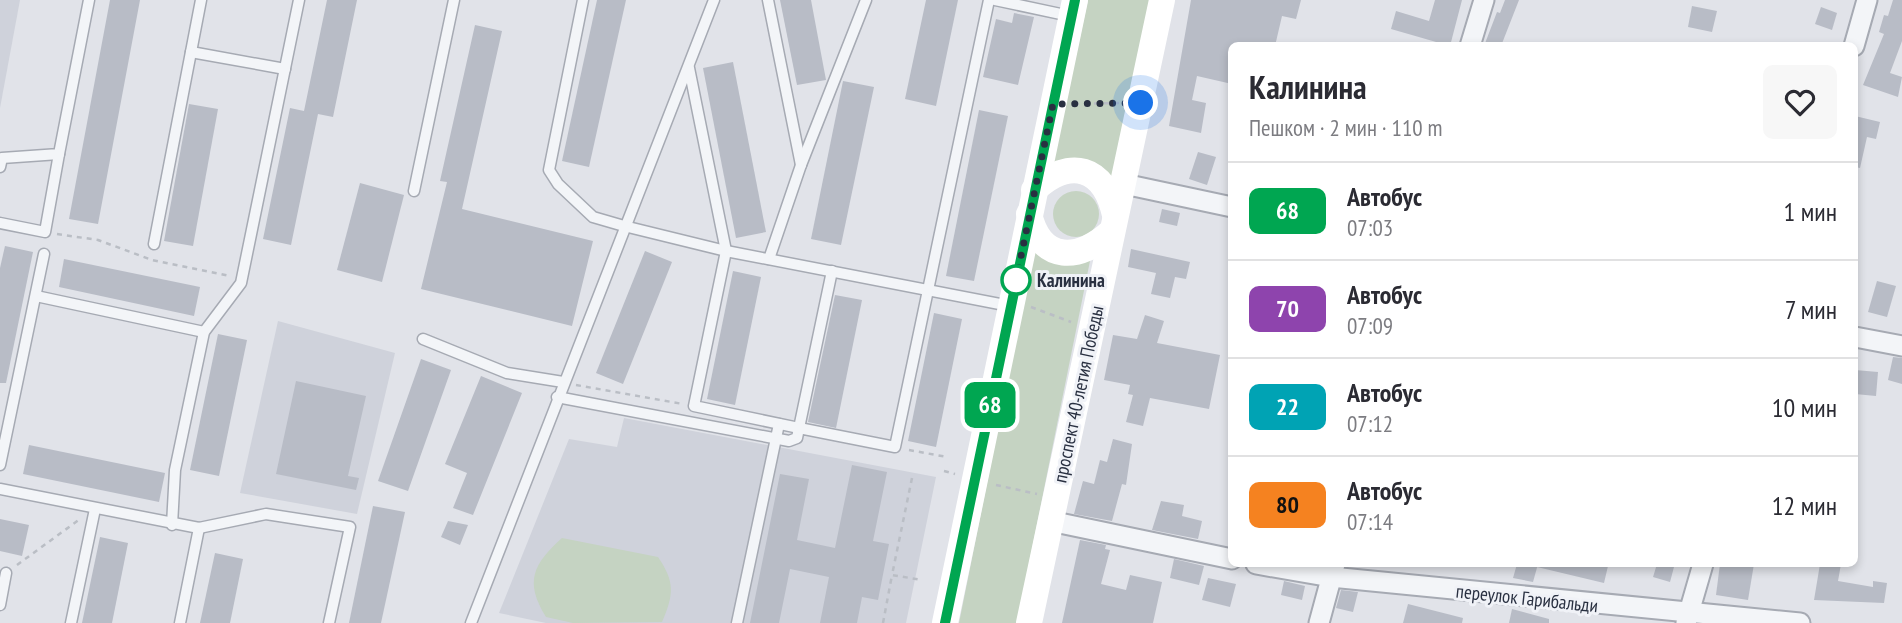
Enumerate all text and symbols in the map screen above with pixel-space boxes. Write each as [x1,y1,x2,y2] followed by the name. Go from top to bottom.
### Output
[1249,65,1367,108] text: Калинина
[1763,65,1837,139] button: heart
[1123,85,1158,120] your location
[1249,113,1442,142] text: Пешком · 2 мин · 110 m
[1347,180,1422,213] text: Автобус
[1276,195,1299,226] text: 68
[1784,195,1837,228] text: 1 мин
[1347,213,1393,242] text: 07:03
[1001,265,1031,295] marker: Калинина
[1037,268,1105,292] place label: Калинина
[1347,278,1422,311] text: Автобус
[1276,293,1299,324] text: 70
[1785,293,1837,326] text: 7 мин
[1048,303,1108,485] street label: проспект 40-летия Победы
[1347,311,1393,340] text: 07:09
[1347,376,1422,409] text: Автобус
[958,382,1021,428] line badge: 68
[979,389,1001,420] text: 68
[1276,391,1299,422] text: 22
[1772,391,1837,424] text: 10 мин
[1347,409,1393,438] text: 07:12
[1347,474,1422,507] text: Автобус
[1276,489,1299,520] text: 80
[1772,489,1837,522] text: 12 мин
[1347,507,1393,536] text: 07:14
[1455,579,1599,617] street label: переулок Гарибальди

